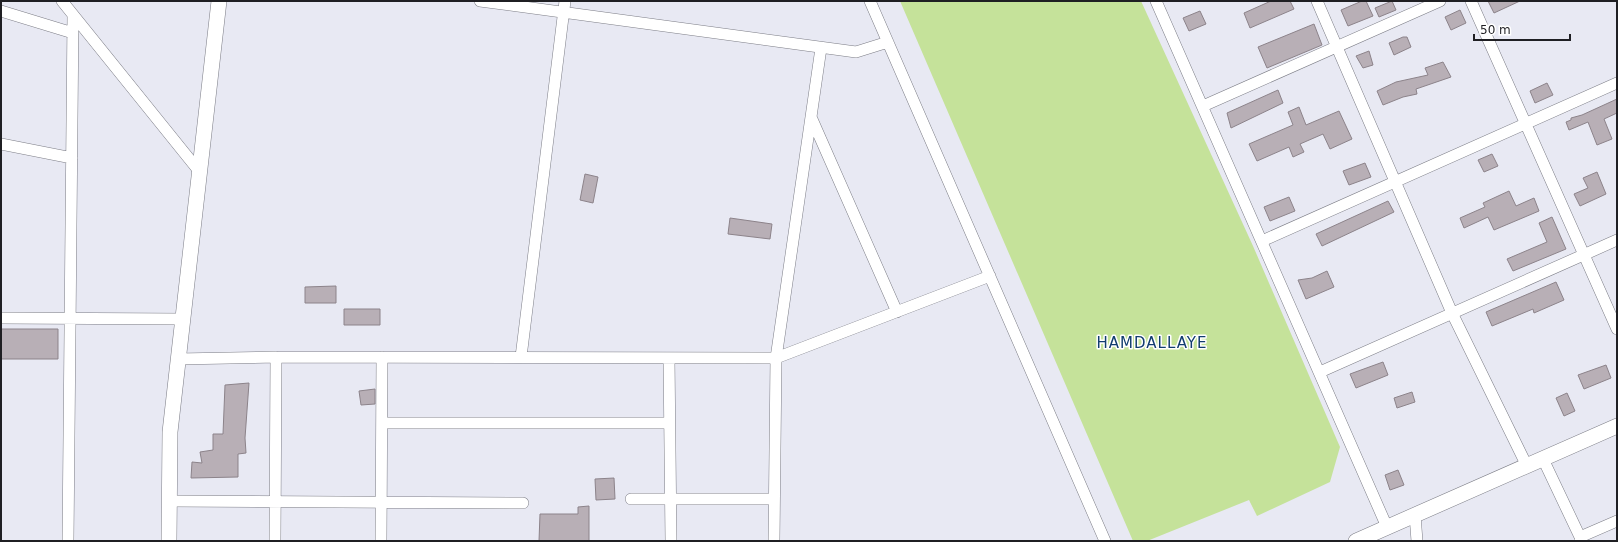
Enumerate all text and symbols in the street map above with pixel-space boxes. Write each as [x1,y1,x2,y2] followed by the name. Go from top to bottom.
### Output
[1474,16,1570,42] scale bar
[1480,23,1511,37] text: 50 m
[1097,334,1207,352] district label: HAMDALLAYE

